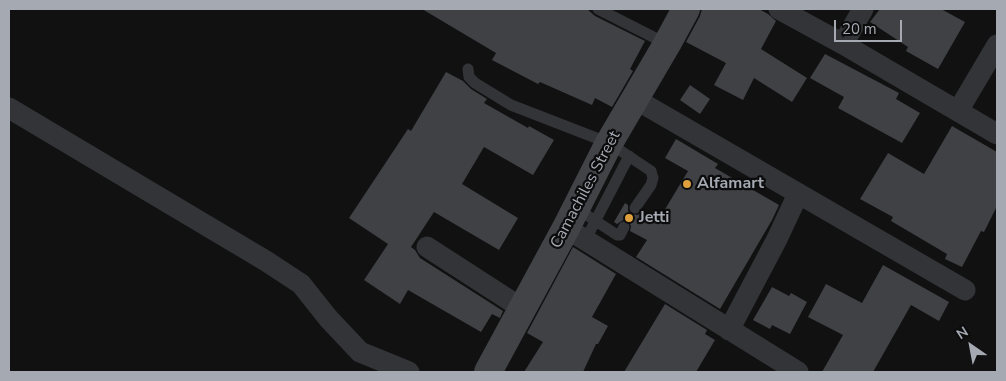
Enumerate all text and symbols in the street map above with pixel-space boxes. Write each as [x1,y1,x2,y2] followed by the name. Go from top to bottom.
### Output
[836,10,904,42] scale bar
[842,19,877,39] text: 20 m
[547,128,625,252] street label: Camachiles Street
[697,174,764,194] place label: Alfamart
[681,178,693,190] marker: Alfamart
[639,208,669,228] place label: Jetti
[623,212,635,224] marker: Jetti
[946,321,996,371] north arrow
[953,322,972,344] text: N

